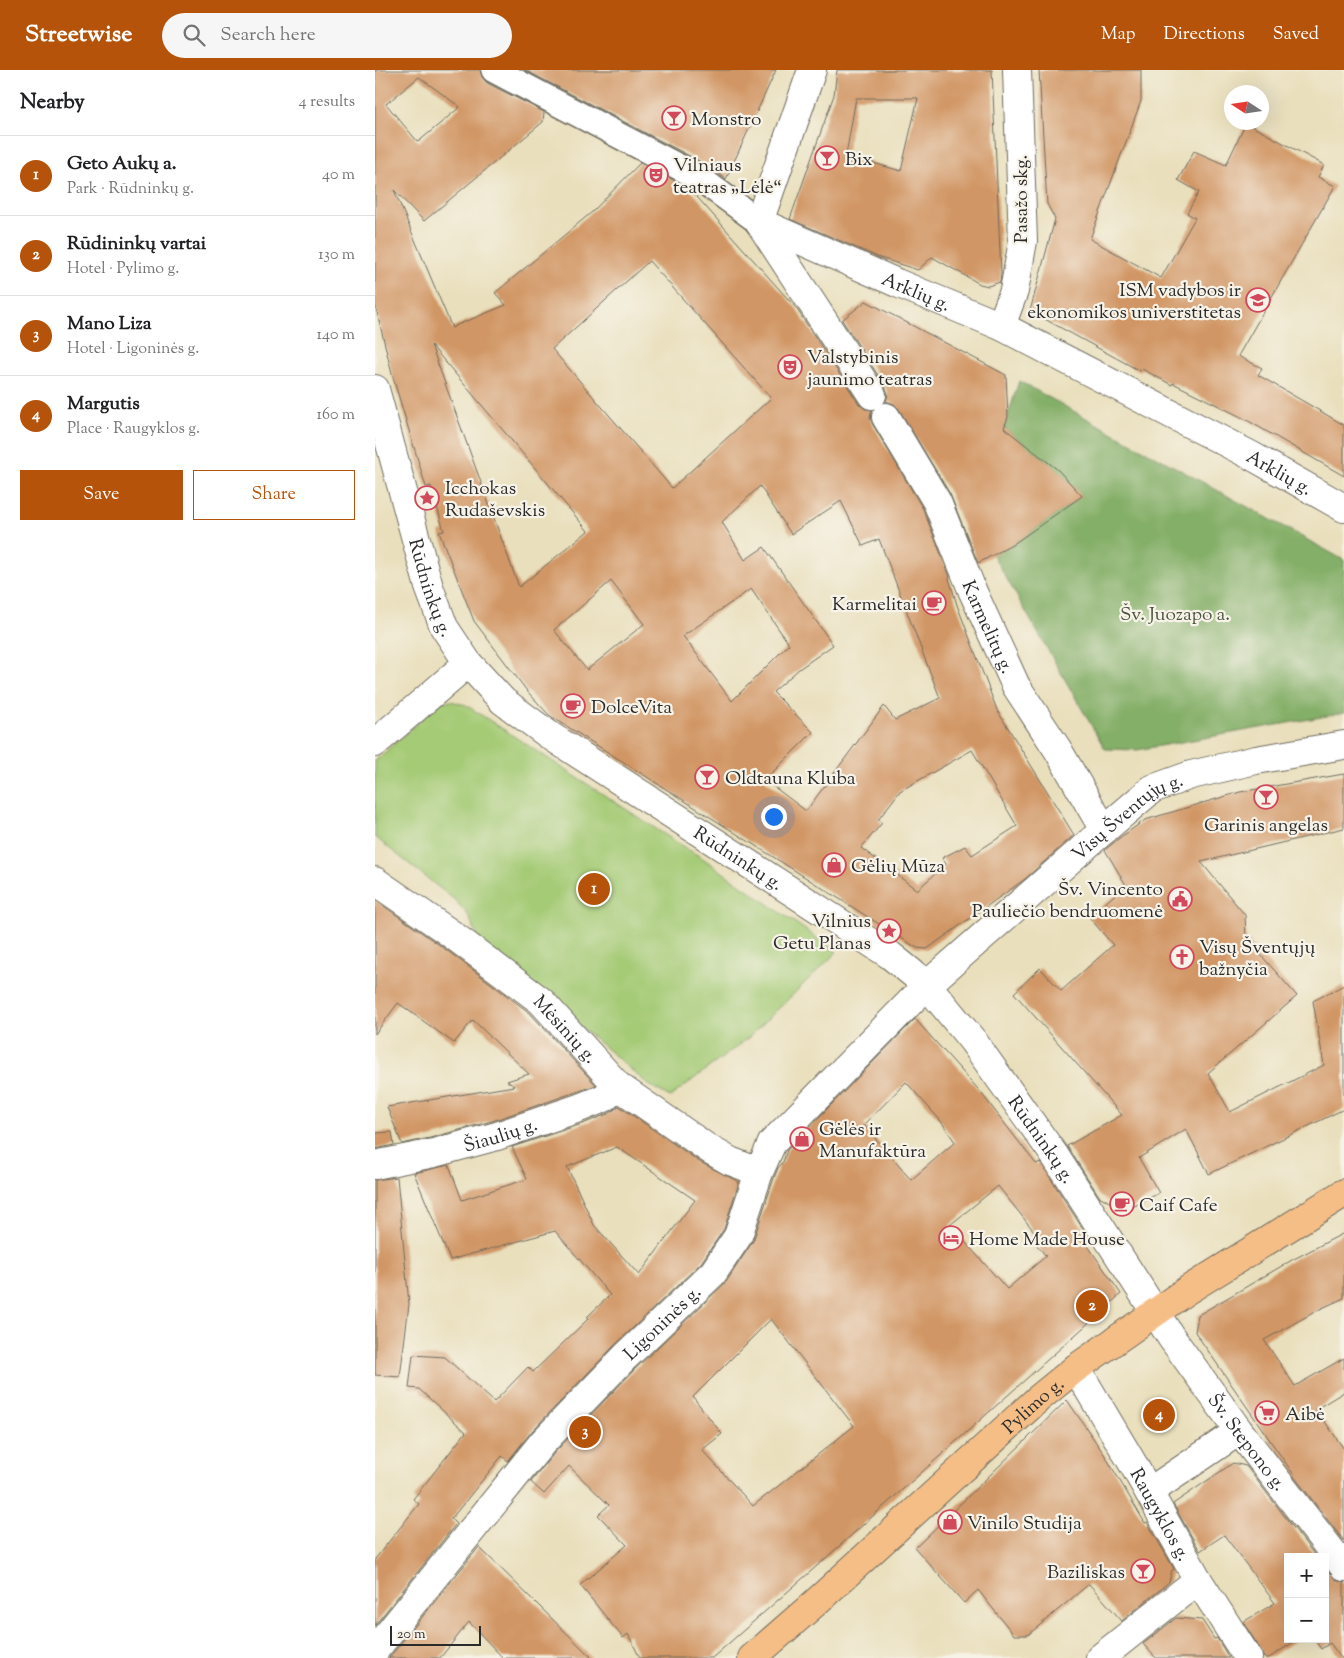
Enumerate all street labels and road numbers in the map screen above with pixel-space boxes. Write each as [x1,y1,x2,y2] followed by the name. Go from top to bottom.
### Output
[1009,155,1036,243] street label: Pasažo skg.
[877,267,954,320] street label: Arklių g.
[1240,444,1317,503] street label: Arklių g.
[400,536,458,643] street label: Rūdninkų g.
[954,577,1020,679] street label: Karmelitų g.
[1067,768,1187,868] street label: Visų Šventųjų g.
[687,821,788,899] street label: Rūdninkų g.
[526,990,602,1071] street label: Mėsinių g.
[1000,1091,1080,1190] street label: Rūdninkų g.
[461,1112,541,1160] street label: Šiaulių g.
[618,1280,708,1368] street label: Ligoninės g.
[997,1372,1071,1441] street label: Pylimo g.
[1200,1389,1292,1498] street label: Šv. Stepono g.
[1122,1464,1196,1567] street label: Raugyklos g.

